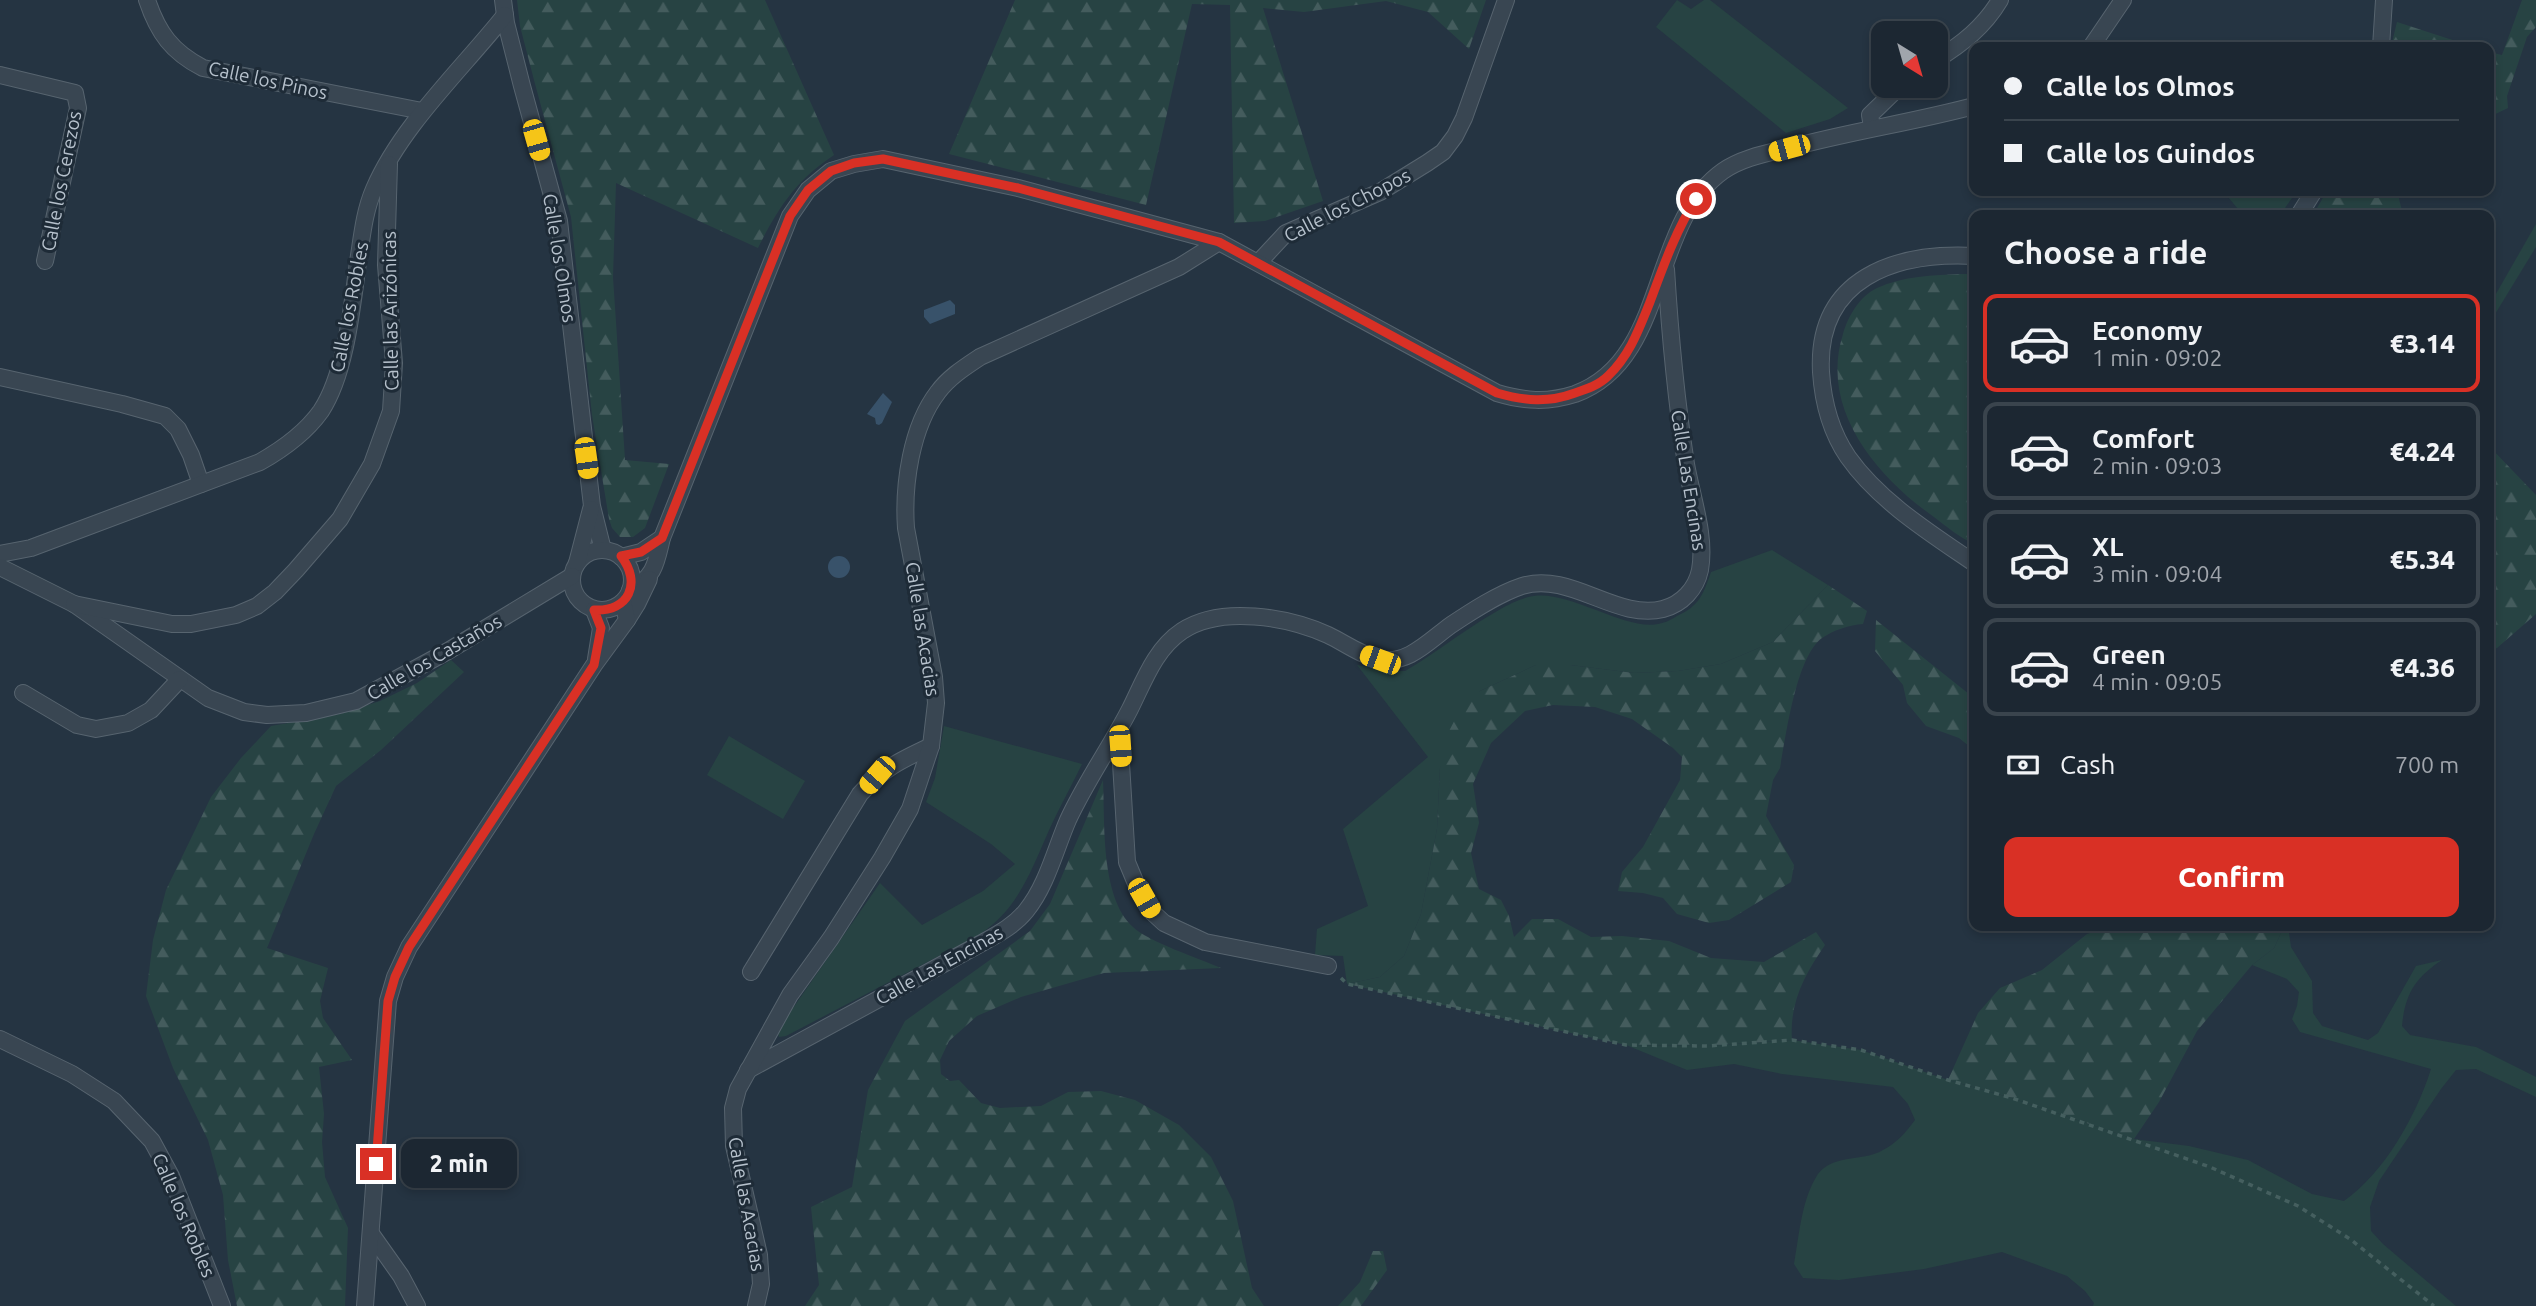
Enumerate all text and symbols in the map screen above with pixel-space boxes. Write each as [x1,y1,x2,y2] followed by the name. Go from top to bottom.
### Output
[1871,21,1948,98] north arrow
[1871,21,1948,98] map controls
[206,57,330,103] street label: Calle los Pinos
[2046,72,2234,101] text: Calle los Olmos
[37,109,85,253] street label: Calle los Cerezos
[521,117,552,163] car
[1766,132,1813,164] car
[2046,139,2255,168] text: Calle los Guindos
[1280,164,1414,246] street label: Calle los Chopos
[1680,183,1712,215] route start
[539,192,581,324] street label: Calle los Olmos
[378,231,402,391] street label: Calle las Arizónicas
[2004,234,2207,270] text: Choose a ride
[326,240,372,374] street label: Calle los Robles
[2008,312,2071,375] icon: car
[2092,316,2202,345] text: Economy
[2390,329,2455,358] text: €3.14
[2092,345,2223,370] text: 1 min · 09:02
[1667,408,1711,552] street label: Calle Las Encinas
[2008,420,2071,483] icon: car
[2092,424,2195,453] text: Comfort
[573,436,600,480] car
[2390,437,2455,466] text: €4.24
[2092,453,2223,478] text: 2 min · 09:03
[2008,528,2071,591] icon: car
[2092,532,2123,561] text: XL
[2390,545,2455,574] text: €5.34
[902,560,944,698] street label: Calle las Acacias
[2092,561,2223,586] text: 3 min · 09:04
[363,609,505,705] street label: Calle los Castaños
[2008,636,2071,699] icon: car
[2092,640,2166,669] text: Green
[1357,643,1404,677] car
[2390,653,2455,682] text: €4.36
[2092,669,2223,694] text: 4 min · 09:05
[1109,724,1132,768] car
[2004,746,2042,784] icon: cash
[2060,750,2115,779] text: Cash
[856,752,899,798] car
[2395,752,2459,777] text: 700 m
[2004,837,2459,917] button: Confirm
[1125,875,1164,921] car
[872,921,1006,1009] street label: Calle Las Encinas
[724,1135,770,1273] street label: Calle las Acacias
[400,1140,516,1188] callout: 2 min
[360,1148,392,1180] route end
[148,1150,220,1280] street label: Calle los Robles
[430,1151,488,1176] text: 2 min

